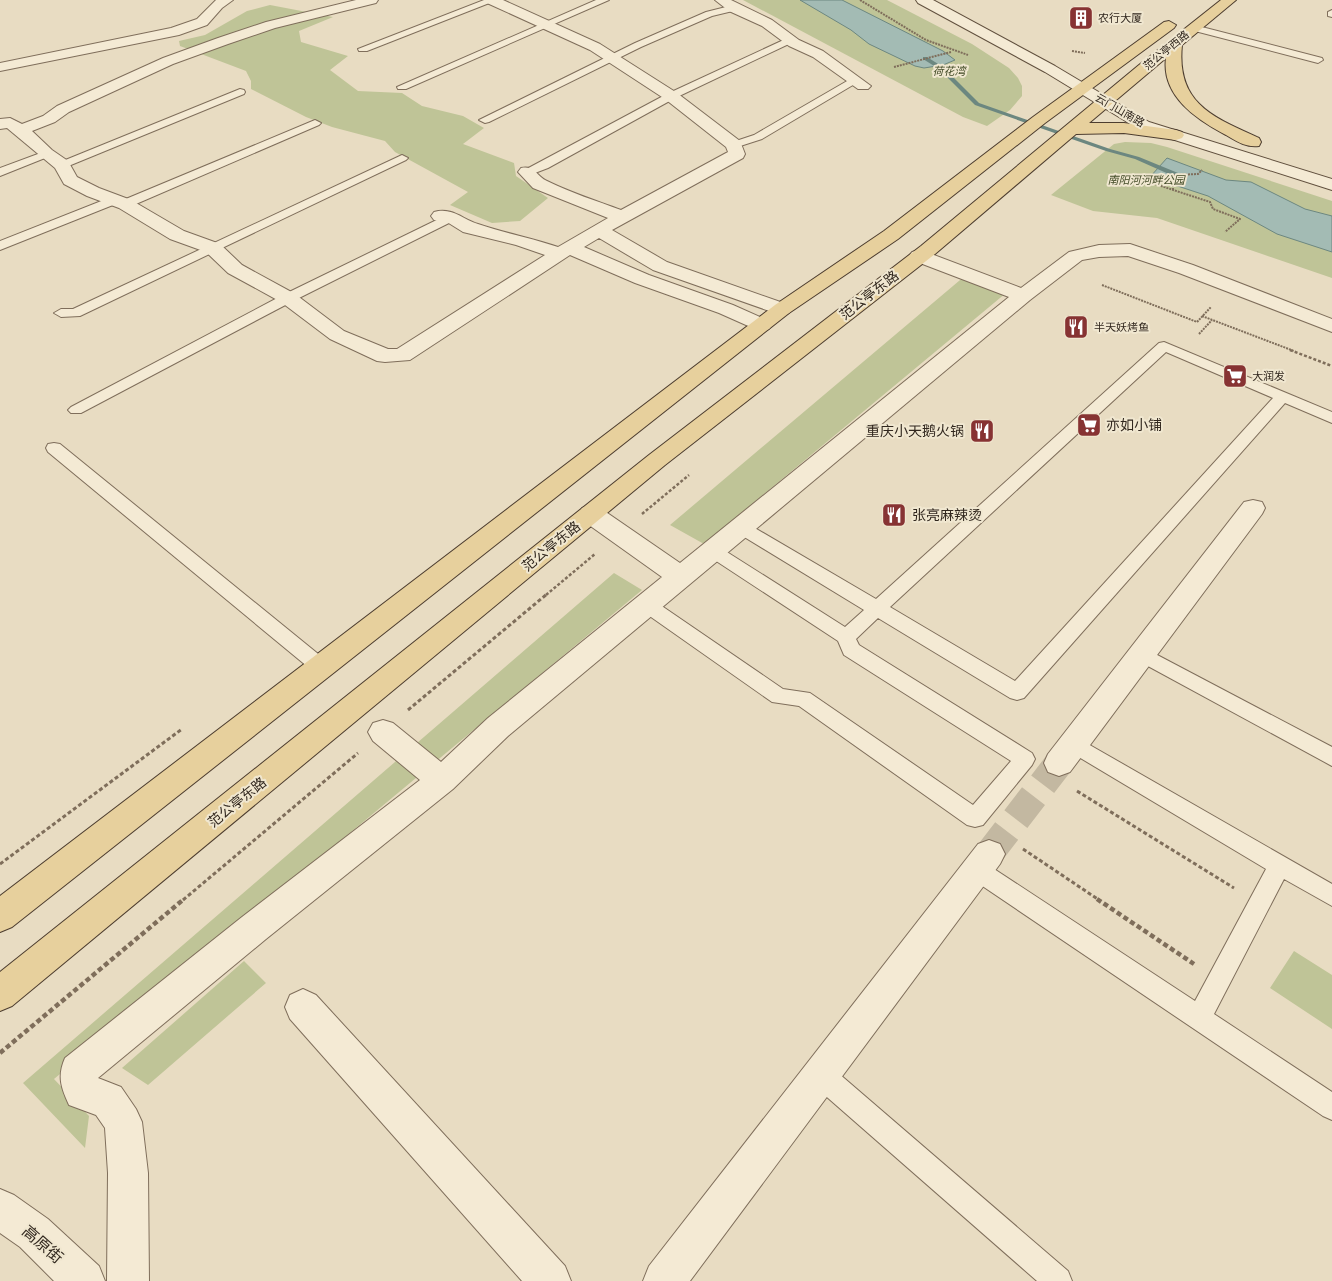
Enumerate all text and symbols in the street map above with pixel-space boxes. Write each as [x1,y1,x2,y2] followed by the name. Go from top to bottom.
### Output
[1068,5,1094,31] building icon: 农行大厦
[1098,11,1142,25] place label: 农行大厦
[1140,27,1192,73] street label: 范公亭西路
[933,64,967,78] park label: 荷花湾
[1093,90,1147,130] street label: 云门山南路
[1108,173,1186,187] park label: 南阳河河畔公园
[836,266,902,324] street label: 范公亭东路
[1063,314,1089,340] restaurant icon: 半天妖烤鱼
[1094,320,1149,334] place label: 半天妖烤鱼
[1222,363,1248,389] supermarket icon: 大润发
[1252,369,1285,383] place label: 大润发
[1076,412,1102,438] supermarket icon: 亦如小铺
[1106,416,1162,434] place label: 亦如小铺
[969,418,995,444] restaurant icon: 重庆小天鹅火锅
[866,422,964,440] place label: 重庆小天鹅火锅
[881,502,907,528] restaurant icon: 张亮麻辣烫
[912,506,982,524] place label: 张亮麻辣烫
[518,517,584,575] street label: 范公亭东路
[204,773,270,831] street label: 范公亭东路
[18,1221,68,1267] street label: 高原街

